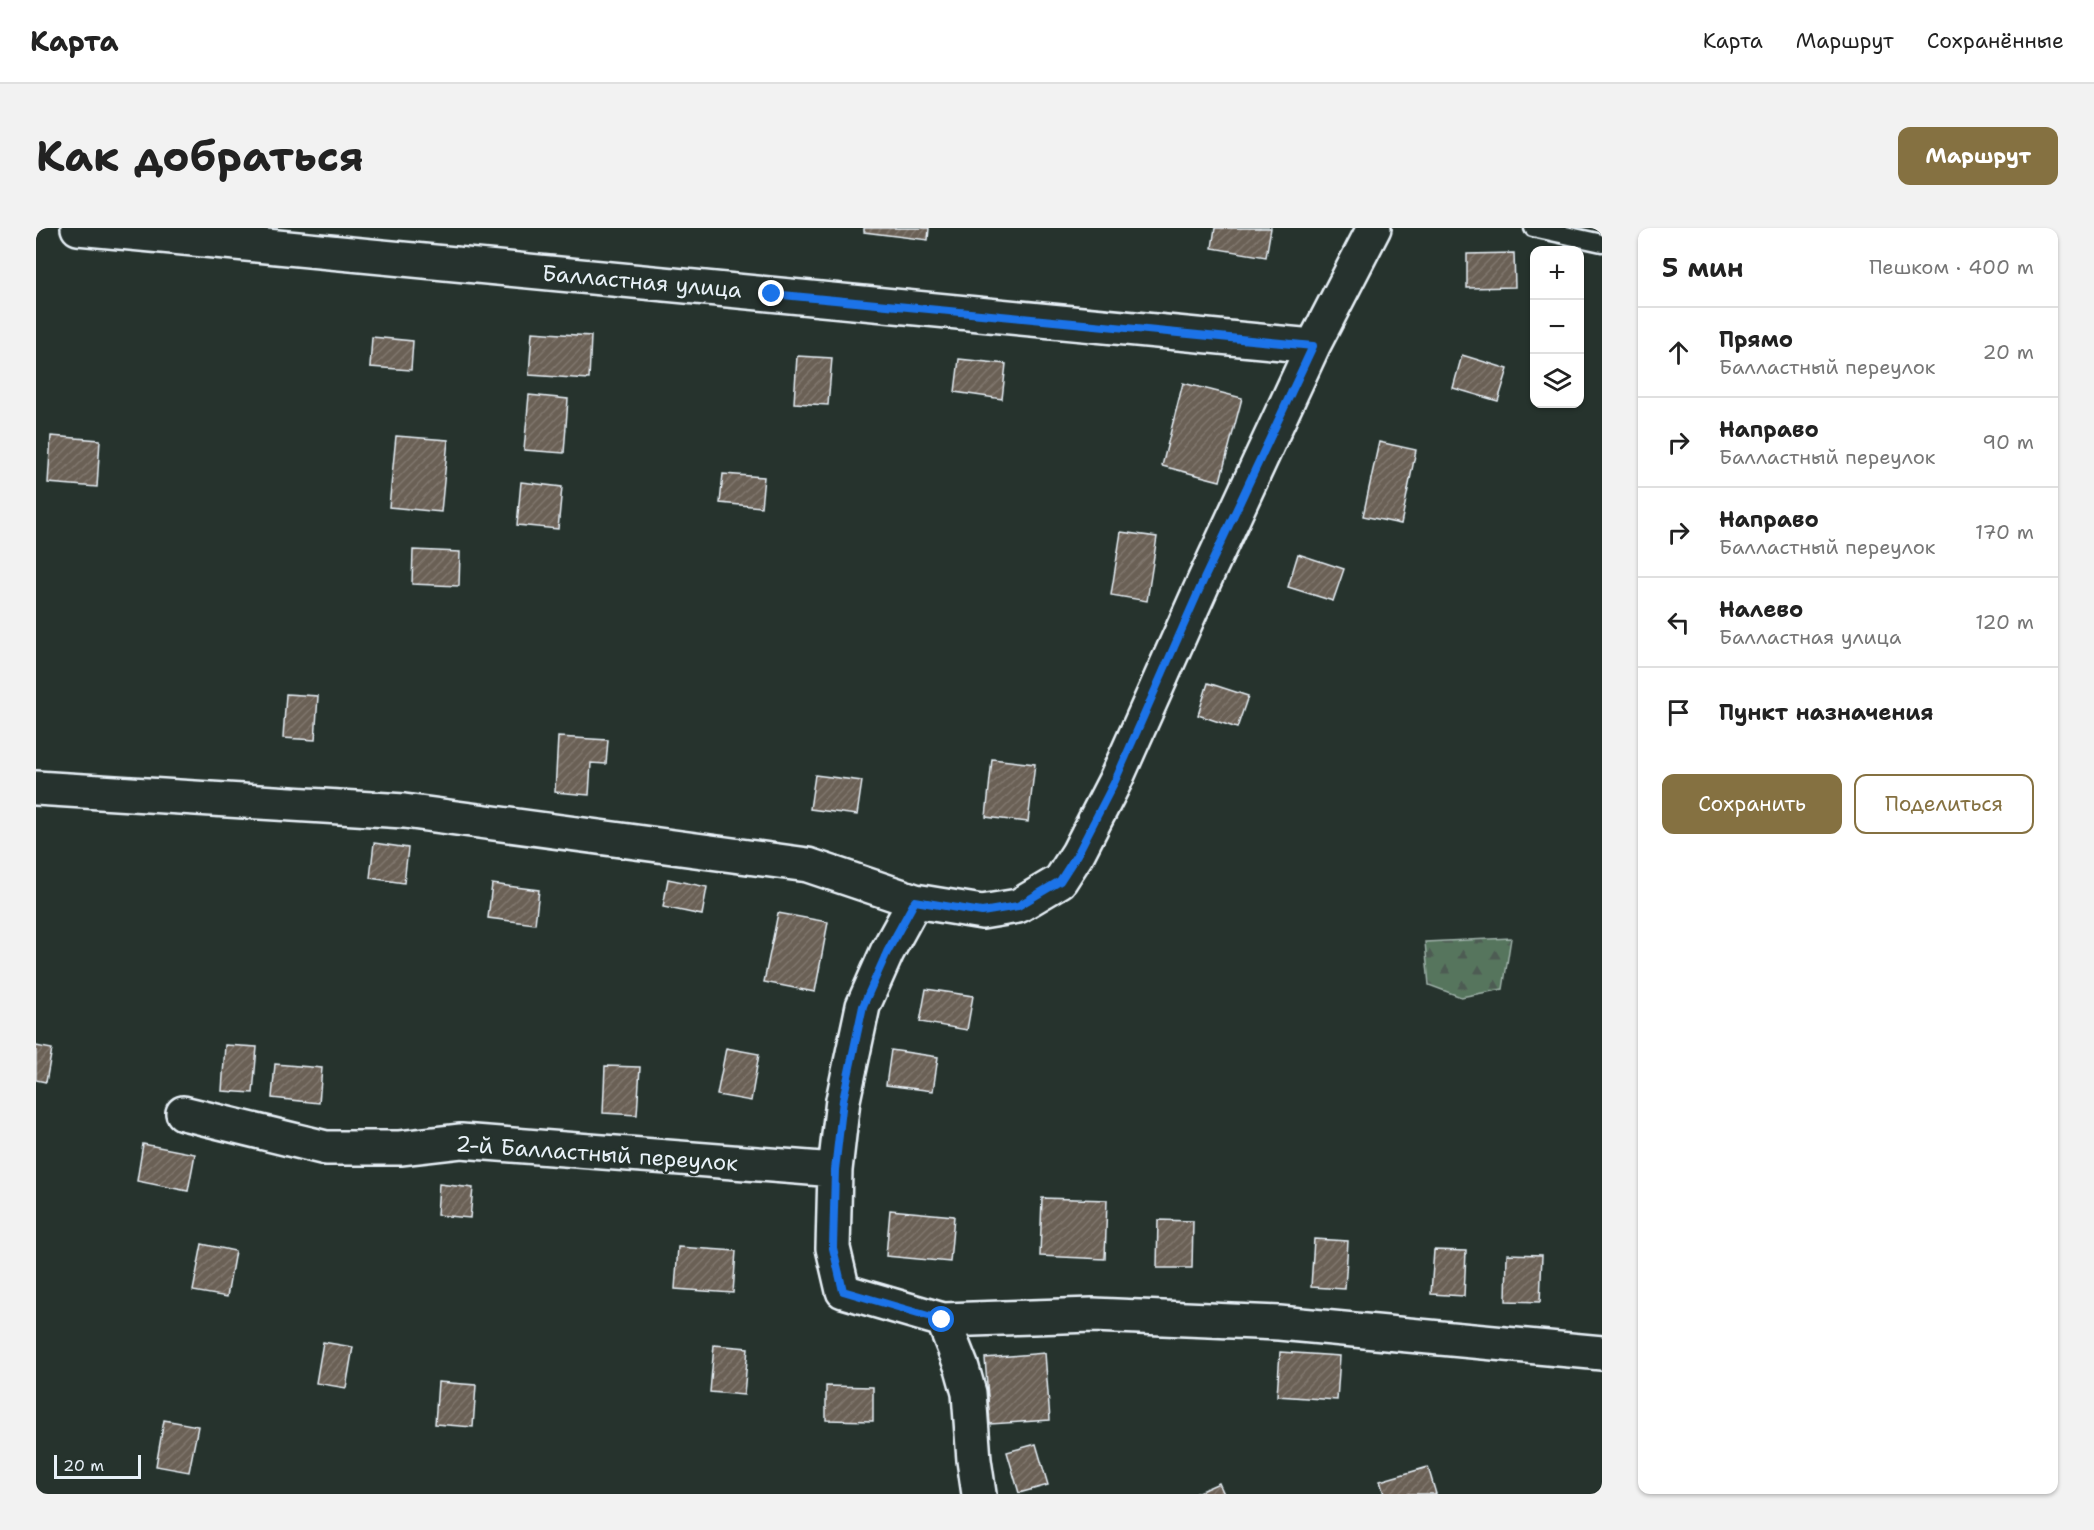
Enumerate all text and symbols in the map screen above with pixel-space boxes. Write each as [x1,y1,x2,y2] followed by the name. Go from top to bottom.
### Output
[30,22,119,60] text: Карта
[1703,27,1763,55] text: Карта
[1796,27,1894,55] text: Маршрут
[1927,27,2064,55] text: Сохранённые
[1898,127,2058,185] button: Маршрут
[36,128,364,184] text: Как добраться
[1530,246,1584,408] map controls
[1530,246,1584,300] button: +
[1662,250,1743,285] text: 5 мин
[1869,254,2034,280] text: Пешком · 400 m
[541,258,743,305] street label: Балластная улица
[758,280,784,306] route end
[1530,300,1584,354] button: −
[1719,325,1793,354] text: Прямо
[1662,336,1695,369] icon: ahead
[1983,339,2034,365] text: 20 m
[1530,354,1584,408] button: layers
[1719,354,1935,380] text: Балластный переулок
[1719,415,1819,444] text: Направо
[1662,426,1695,459] icon: right
[1982,429,2034,455] text: 90 m
[1719,444,1935,470] text: Балластный переулок
[1719,505,1819,534] text: Направо
[1662,516,1695,549] icon: right
[1975,519,2034,545] text: 170 m
[1719,534,1935,560] text: Балластный переулок
[1719,595,1803,624] text: Налево
[1662,606,1695,639] icon: left
[1975,609,2034,635] text: 120 m
[1719,624,1901,650] text: Балластная улица
[1662,696,1695,729] icon: arrive
[1719,698,1933,727] text: Пункт назначения
[1662,774,1842,834] button: Сохранить
[1854,774,2034,834] button: Поделиться
[455,1129,739,1178] street label: 2-й Балластный переулок
[928,1306,954,1332] route start
[54,1452,141,1480] scale bar
[63,1455,104,1476] text: 20 m

